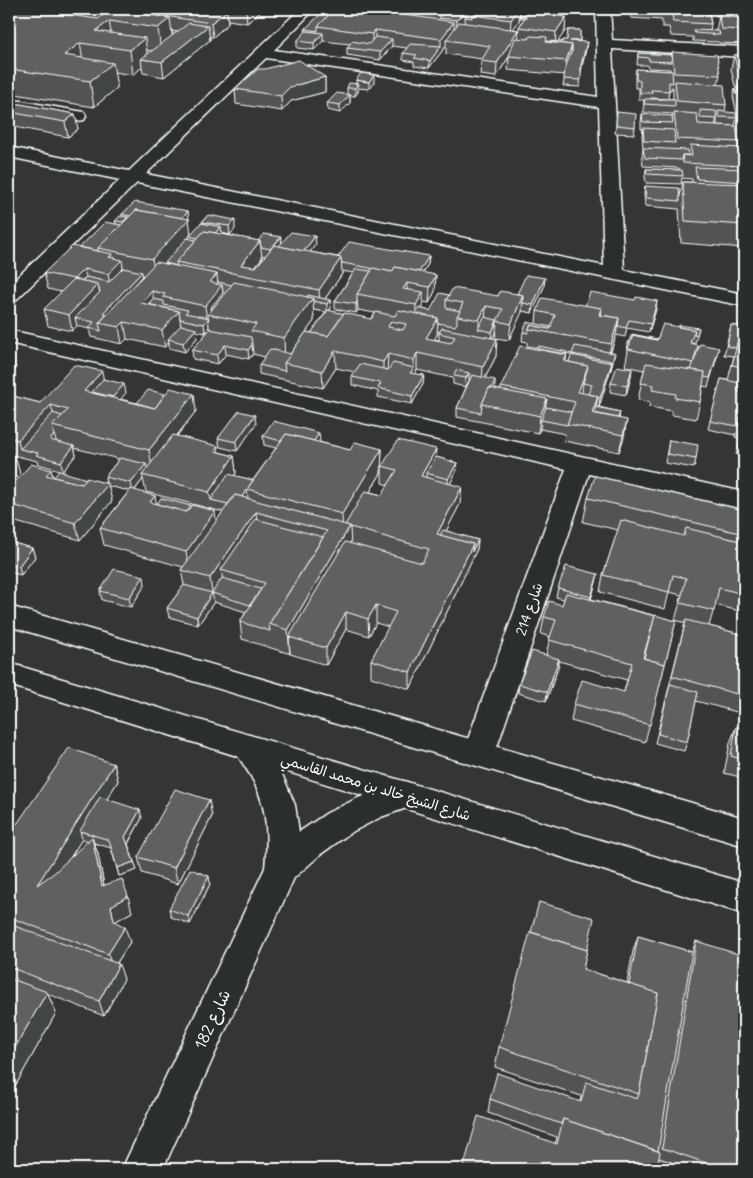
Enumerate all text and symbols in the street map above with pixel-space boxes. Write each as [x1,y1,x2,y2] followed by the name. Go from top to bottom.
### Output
[512,580,547,638] street label: 214 شارع
[278,750,473,828] street label: شارع الشيخ خالد بن محمد القاسمي
[190,986,236,1053] street label: شارع 182

